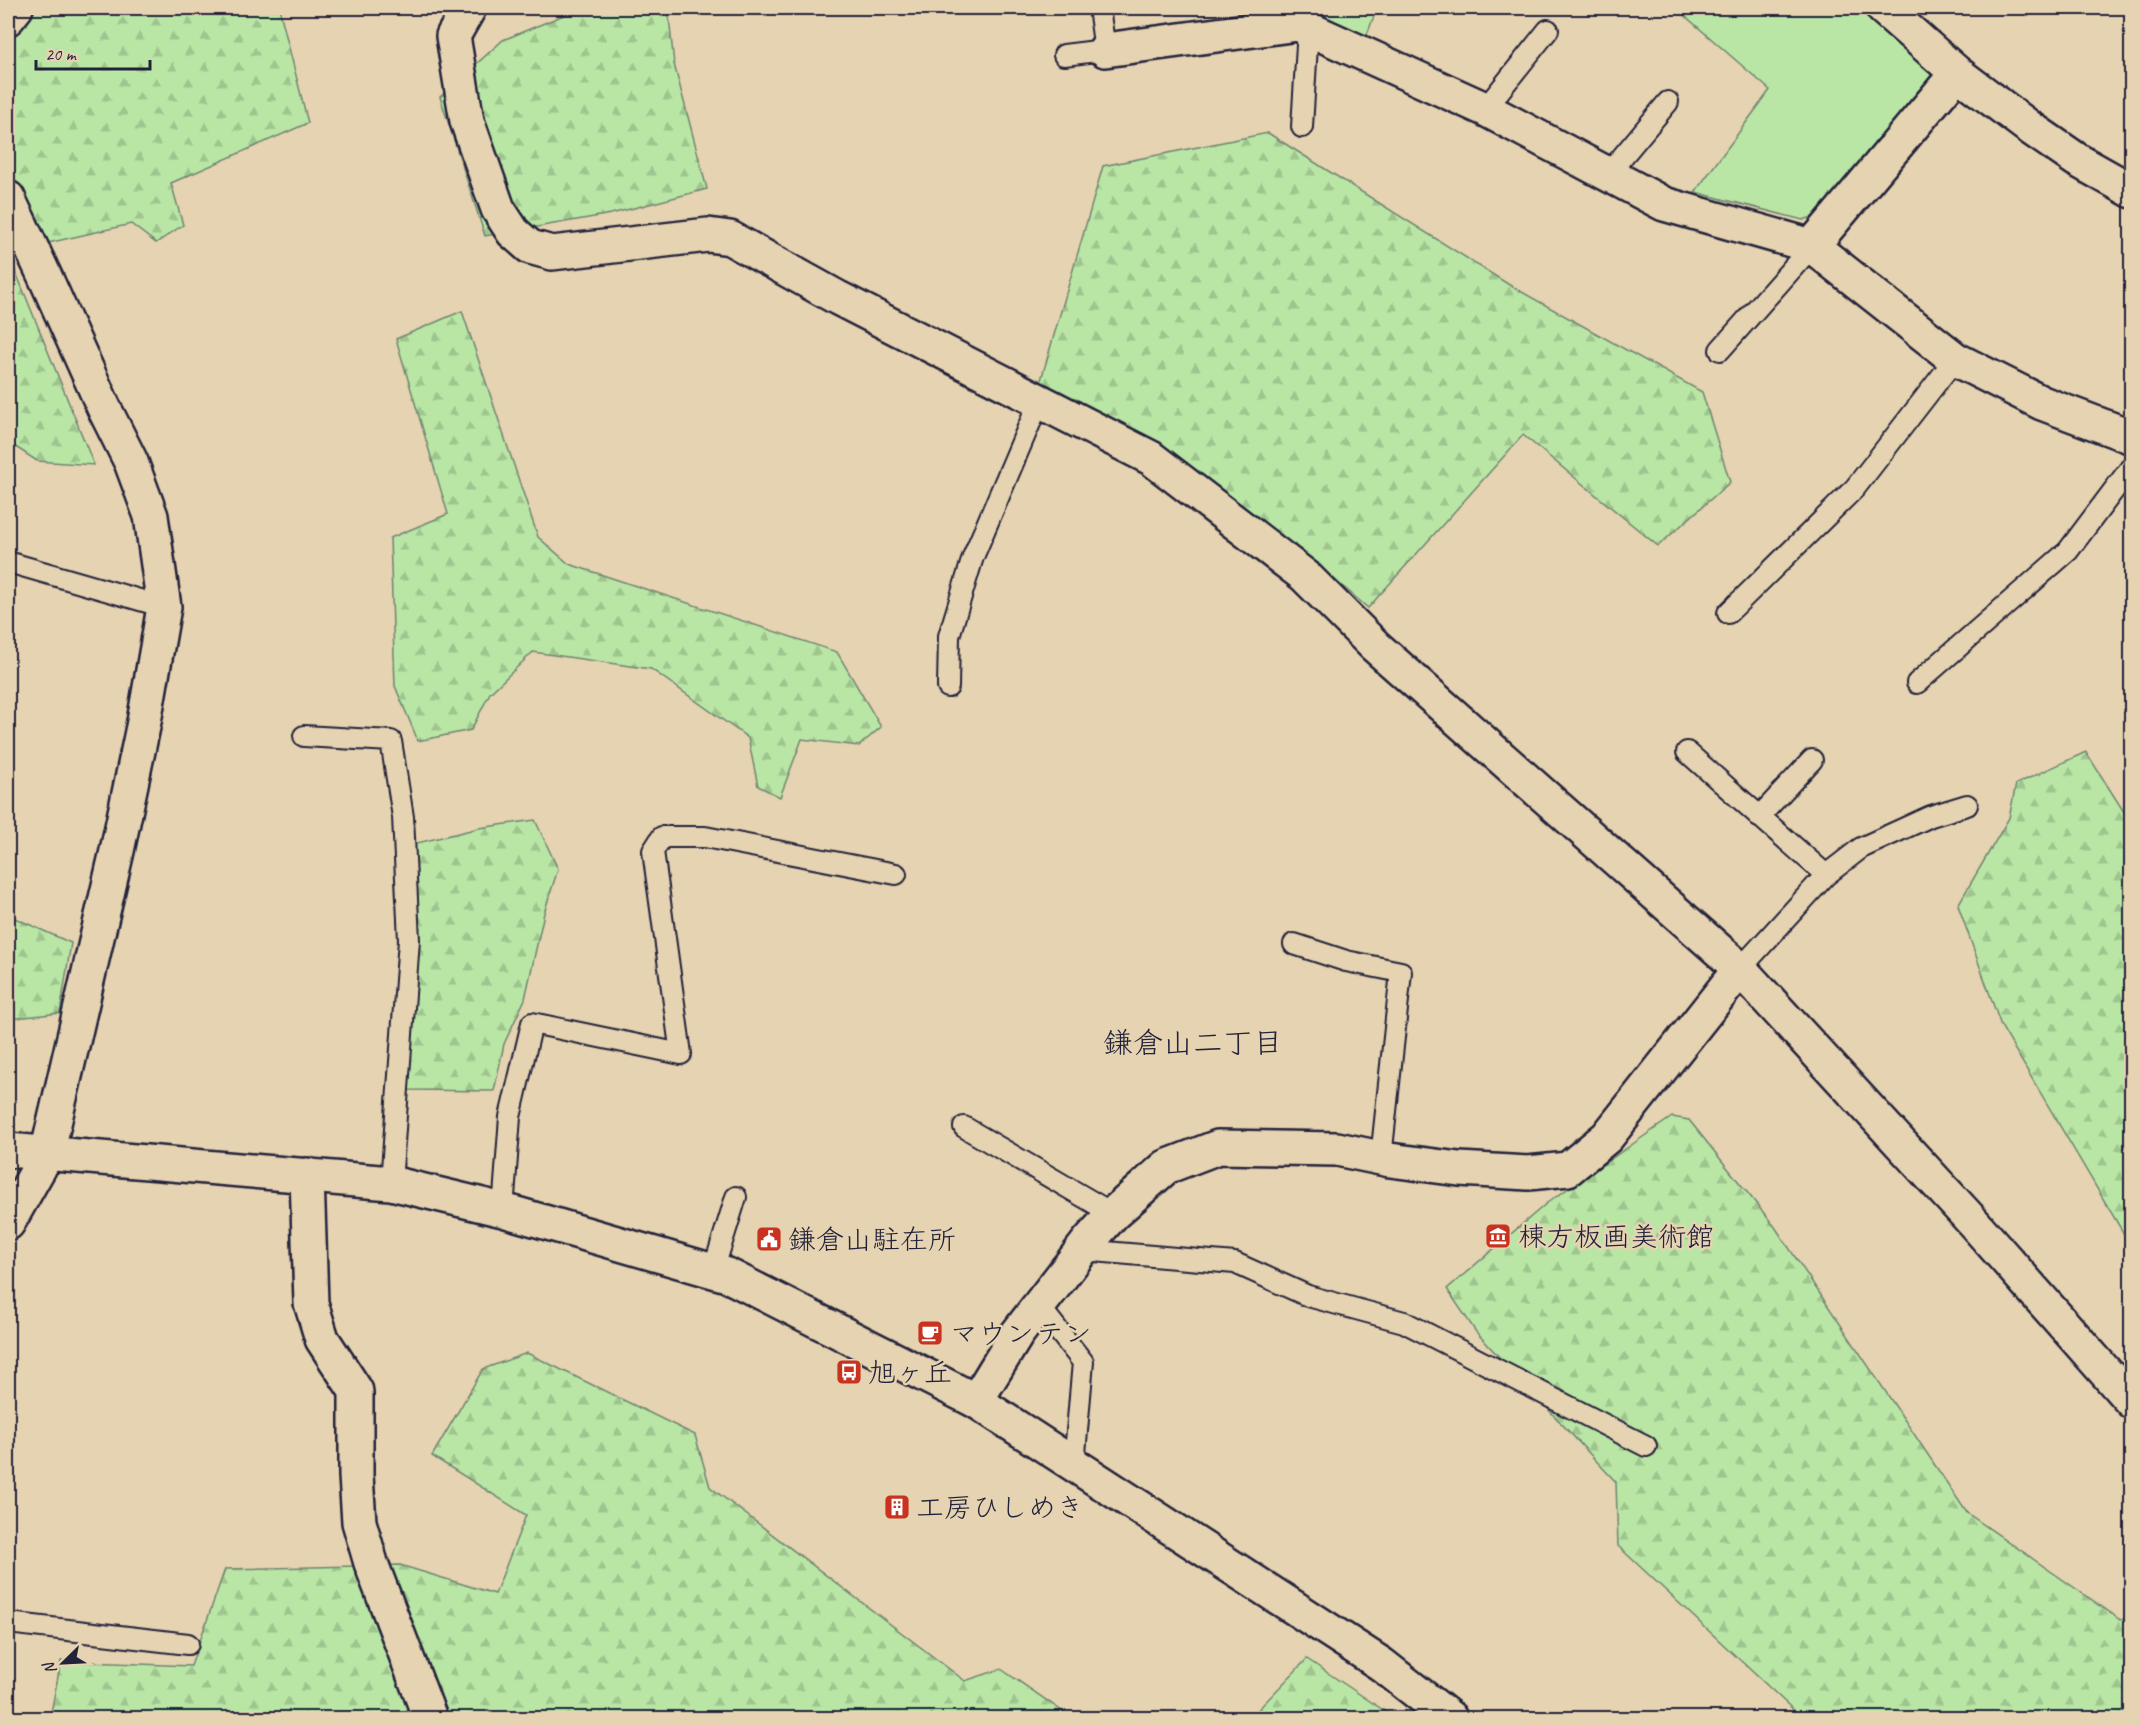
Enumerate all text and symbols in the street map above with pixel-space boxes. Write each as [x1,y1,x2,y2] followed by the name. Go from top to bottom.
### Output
[36,33,150,71] scale bar
[45,43,78,65] text: 20 m
[1103,1024,1283,1062] district label: 鎌倉山二丁目
[1518,1219,1714,1254] place label: 棟方板画美術館
[1483,1221,1513,1251] museum icon: 棟方板画美術館
[788,1222,956,1257] place label: 鎌倉山駐在所
[754,1224,784,1254] public building icon: 鎌倉山駐在所
[950,1316,1092,1351] place label: マウンテン
[915,1318,945,1348] cafe icon: マウンテン
[868,1355,952,1390] place label: 旭ヶ丘
[834,1357,864,1387] bus stop icon: 旭ヶ丘
[916,1490,1084,1525] place label: 工房ひしめき
[882,1492,912,1522] building icon: 工房ひしめき
[33,1633,93,1693] north arrow
[38,1657,61,1677] text: N

